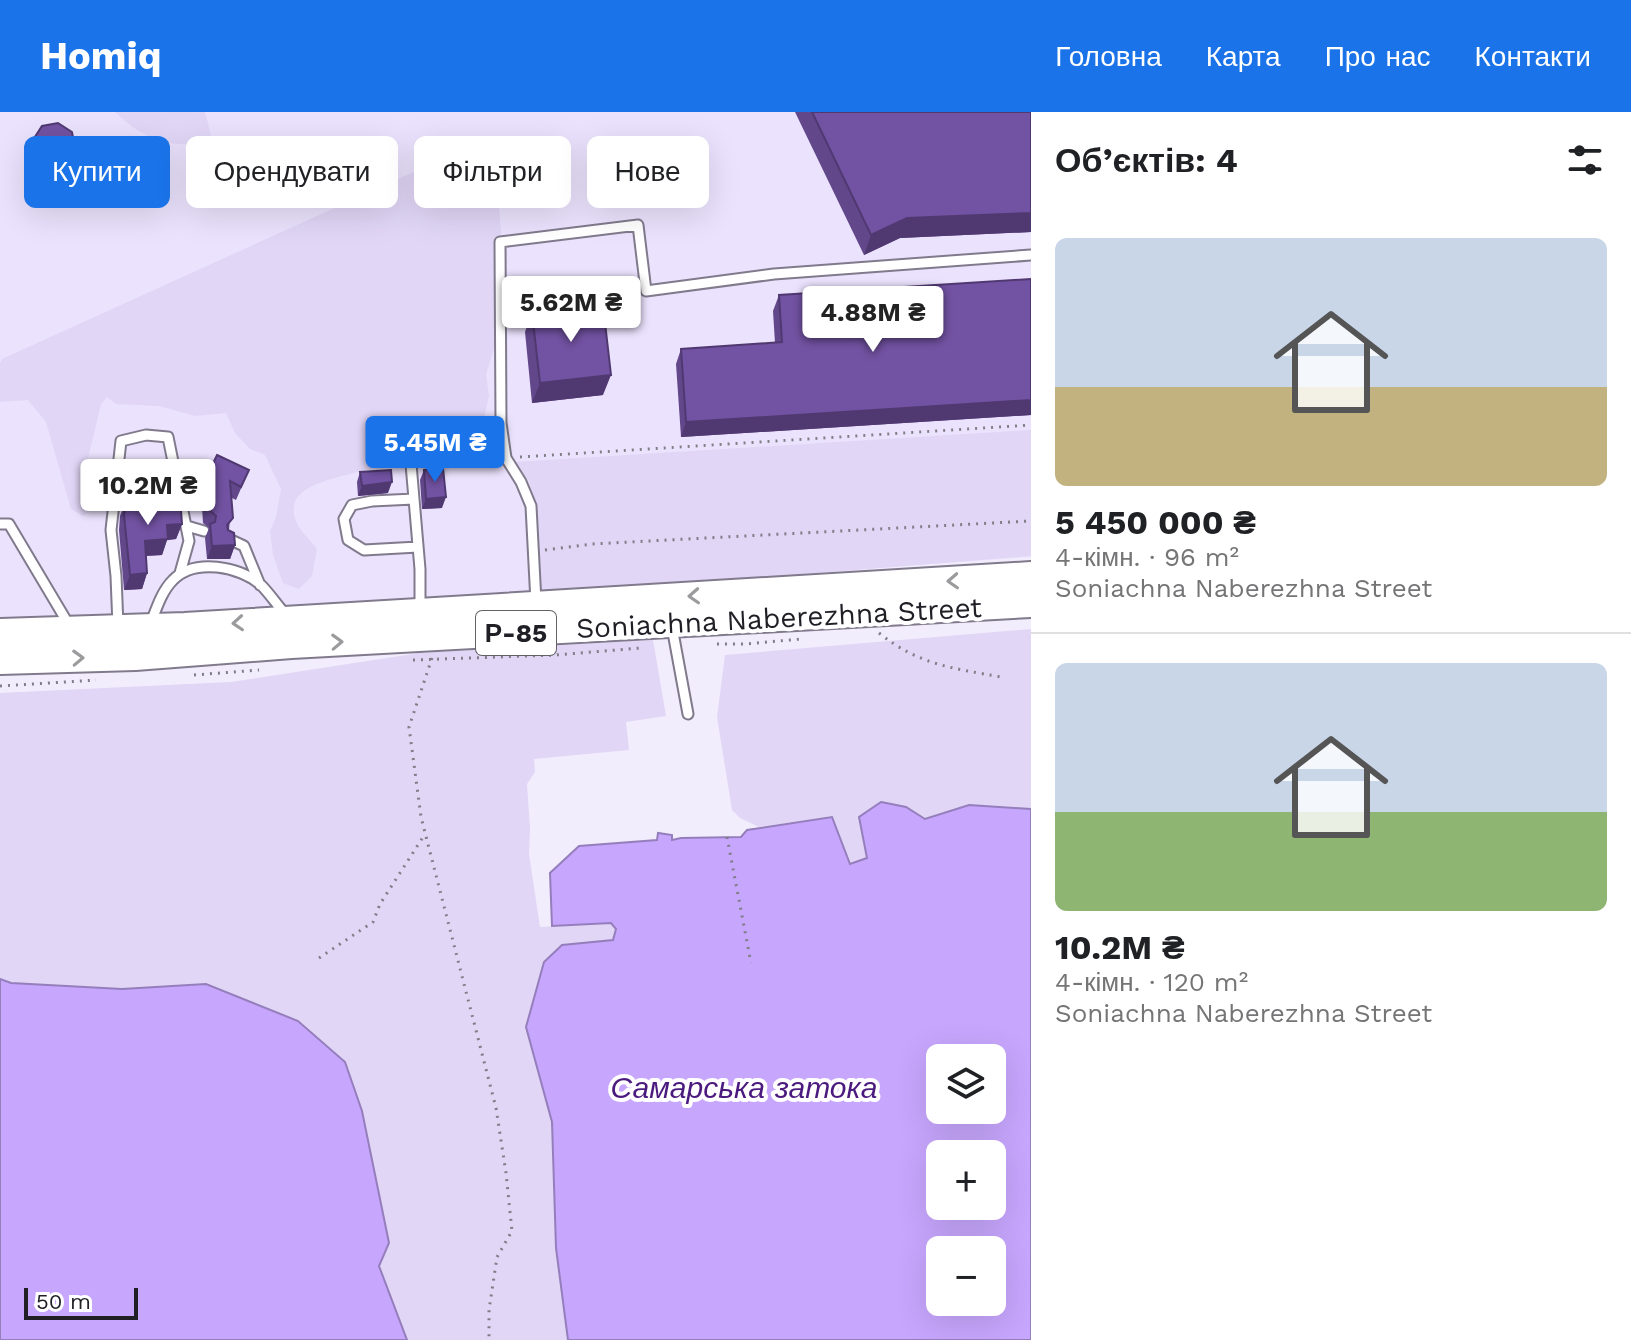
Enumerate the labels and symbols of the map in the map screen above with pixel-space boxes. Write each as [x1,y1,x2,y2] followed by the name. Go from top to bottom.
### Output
[497,276,645,344] pin: 5.62M ₴
[799,286,947,354] pin: 4.88M ₴
[361,416,509,484] pin: 5.45M ₴
[74,459,222,527] pin: 10.2M ₴
[946,572,959,589] one-way arrow
[687,587,700,604] one-way arrow
[575,591,983,645] street label: Soniachna Naberezhna Street
[476,611,556,655] road number: Р-85
[231,615,244,632] one-way arrow
[331,634,344,651] one-way arrow
[72,649,85,667] one-way arrow
[611,1070,877,1105] water label: Самарська затока
[24,1284,138,1320] scale bar

